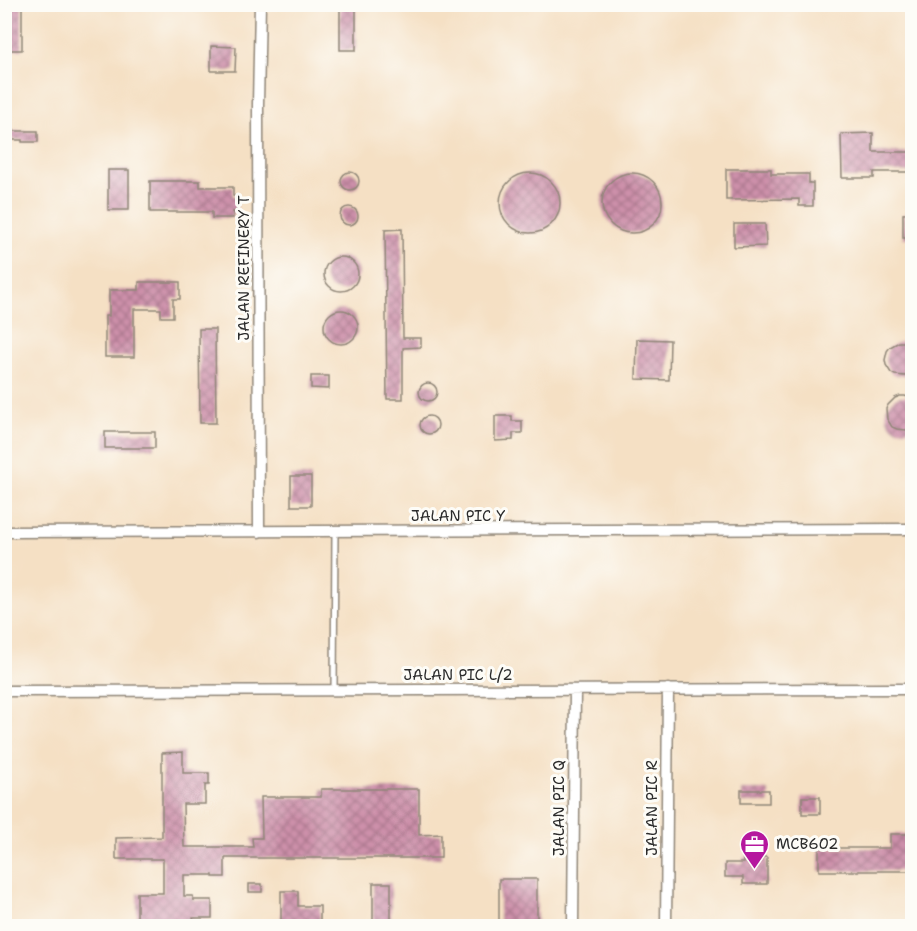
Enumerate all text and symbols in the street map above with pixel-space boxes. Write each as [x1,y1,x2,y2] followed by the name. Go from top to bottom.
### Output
[234,195,254,341] street label: JALAN REFINERY T
[411,506,505,526] street label: JALAN PIC Y
[403,665,513,685] street label: JALAN PIC L/2
[549,760,569,856] street label: JALAN PIC Q
[642,760,662,856] street label: JALAN PIC R
[739,828,771,870] office icon: MCB602
[776,834,839,854] place label: MCB602

